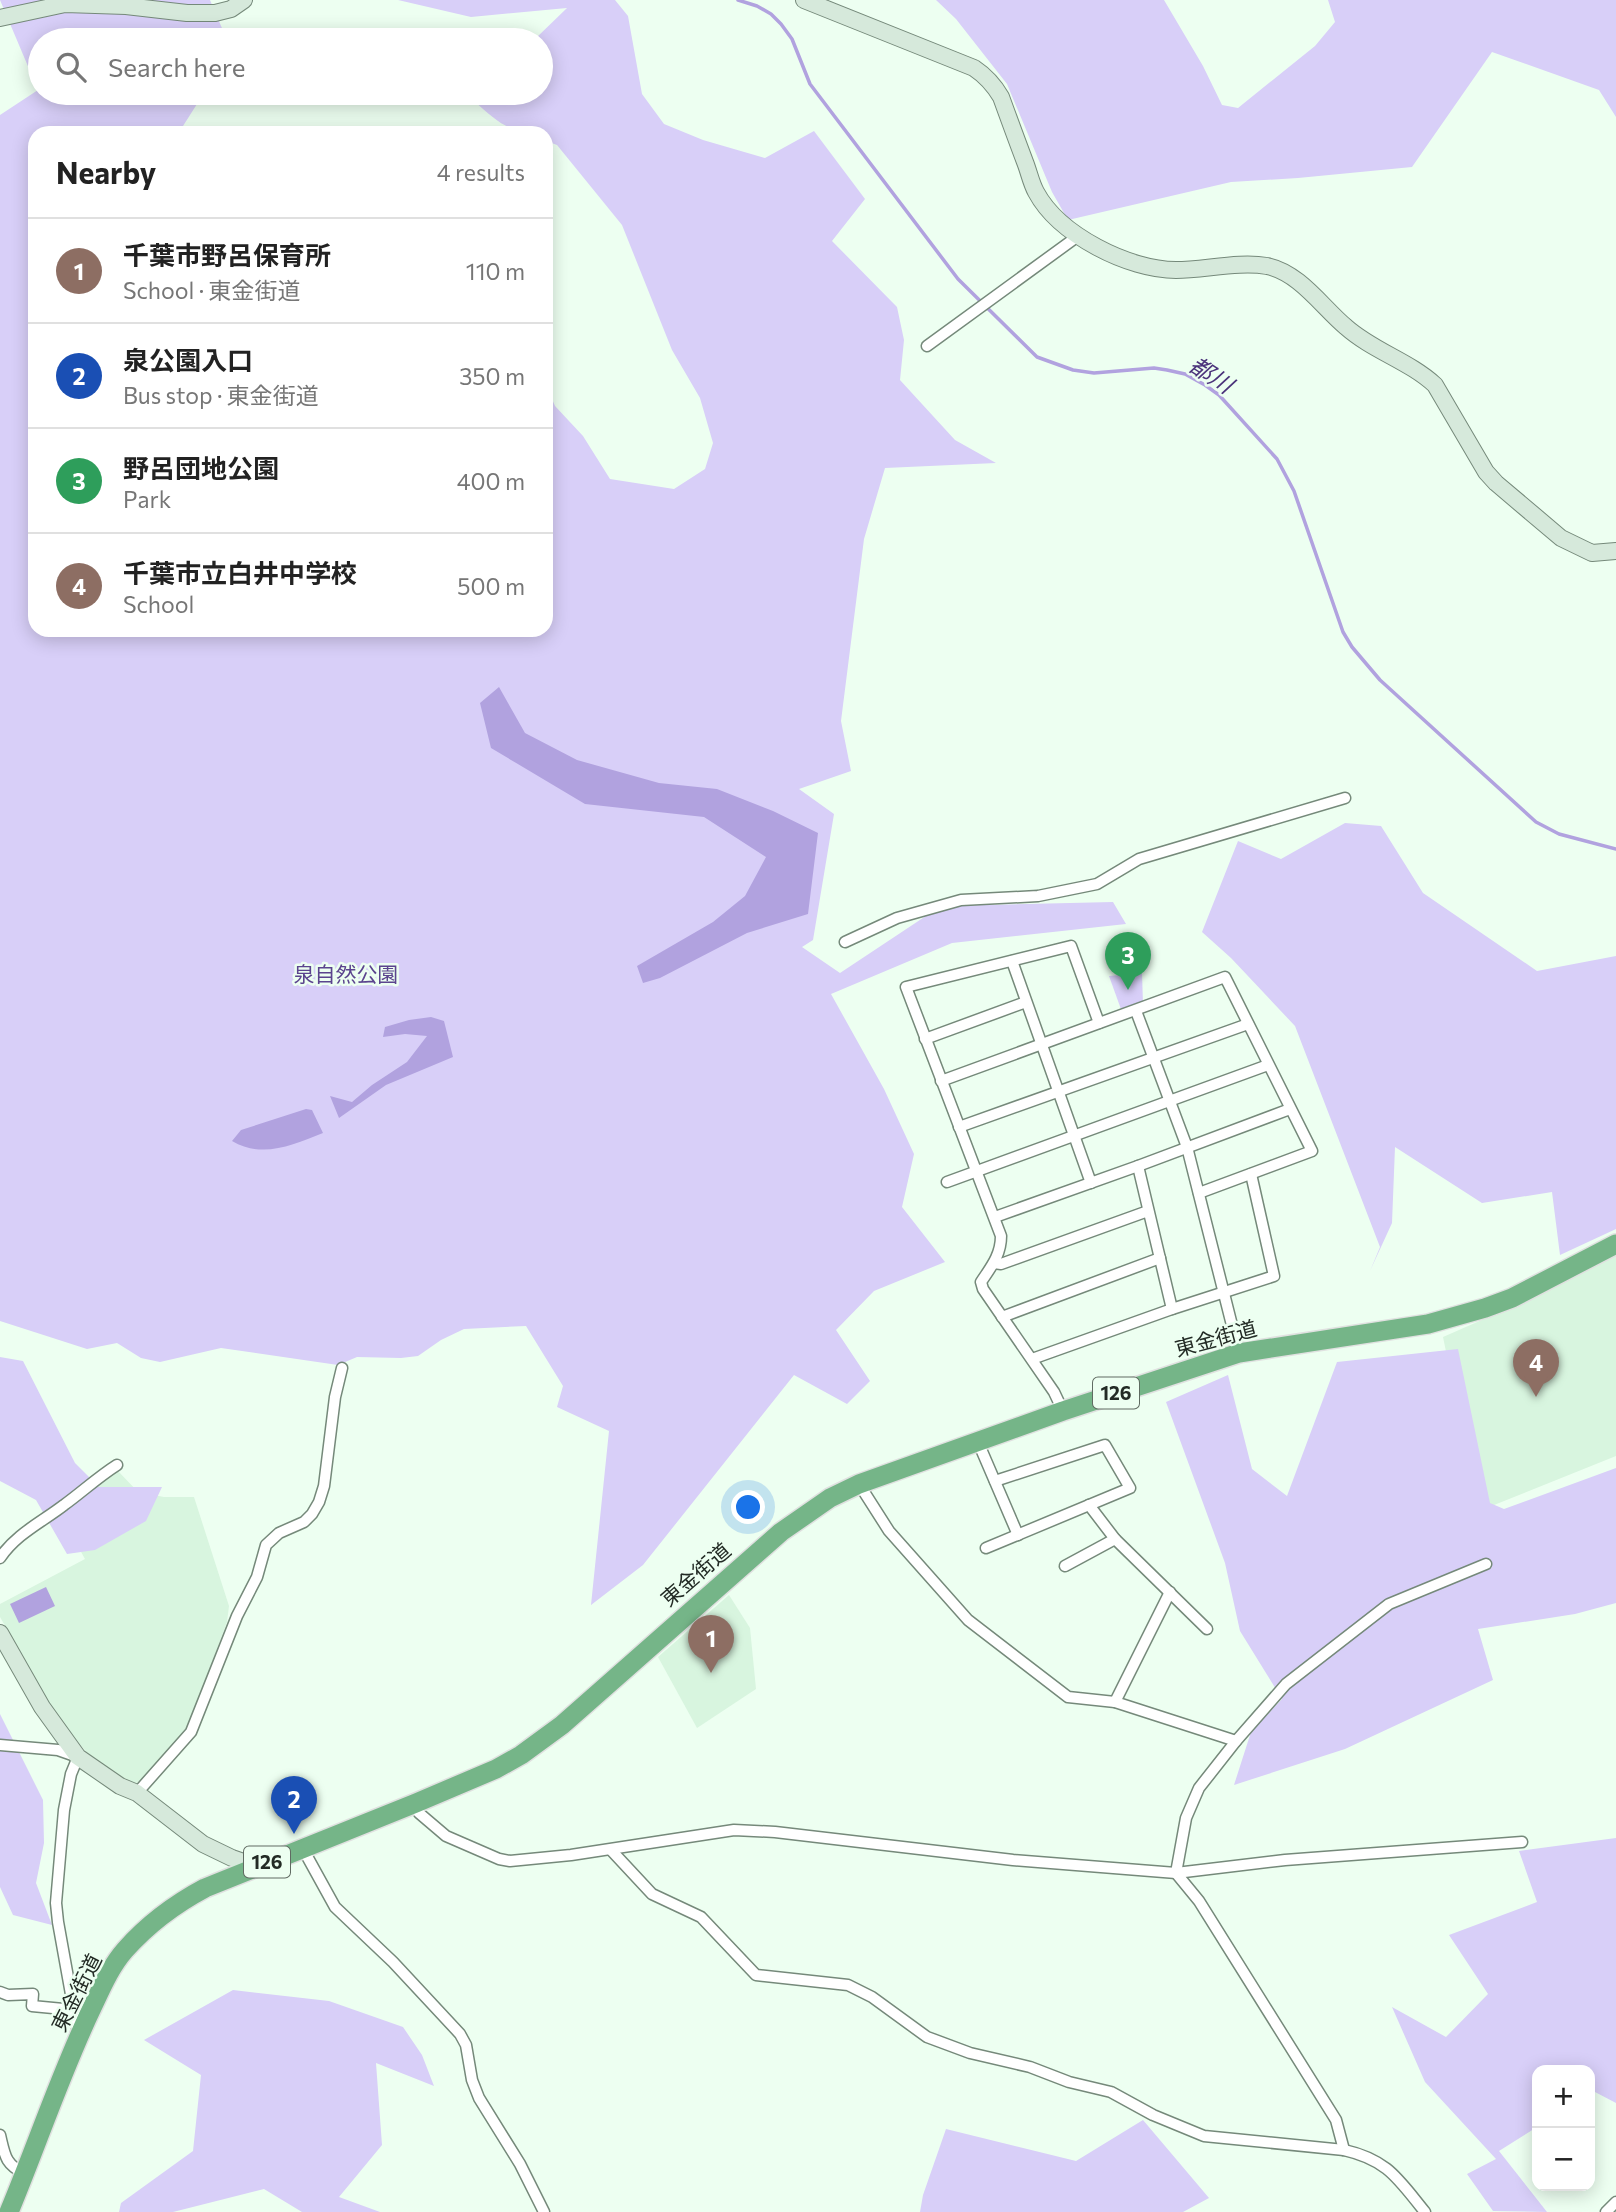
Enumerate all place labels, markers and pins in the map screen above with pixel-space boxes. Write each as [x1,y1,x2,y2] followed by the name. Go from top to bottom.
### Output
[1105,932,1151,990] pin: 3
[1513,1339,1559,1397] pin: 4
[688,1615,734,1673] pin: 1
[271,1776,317,1834] pin: 2

